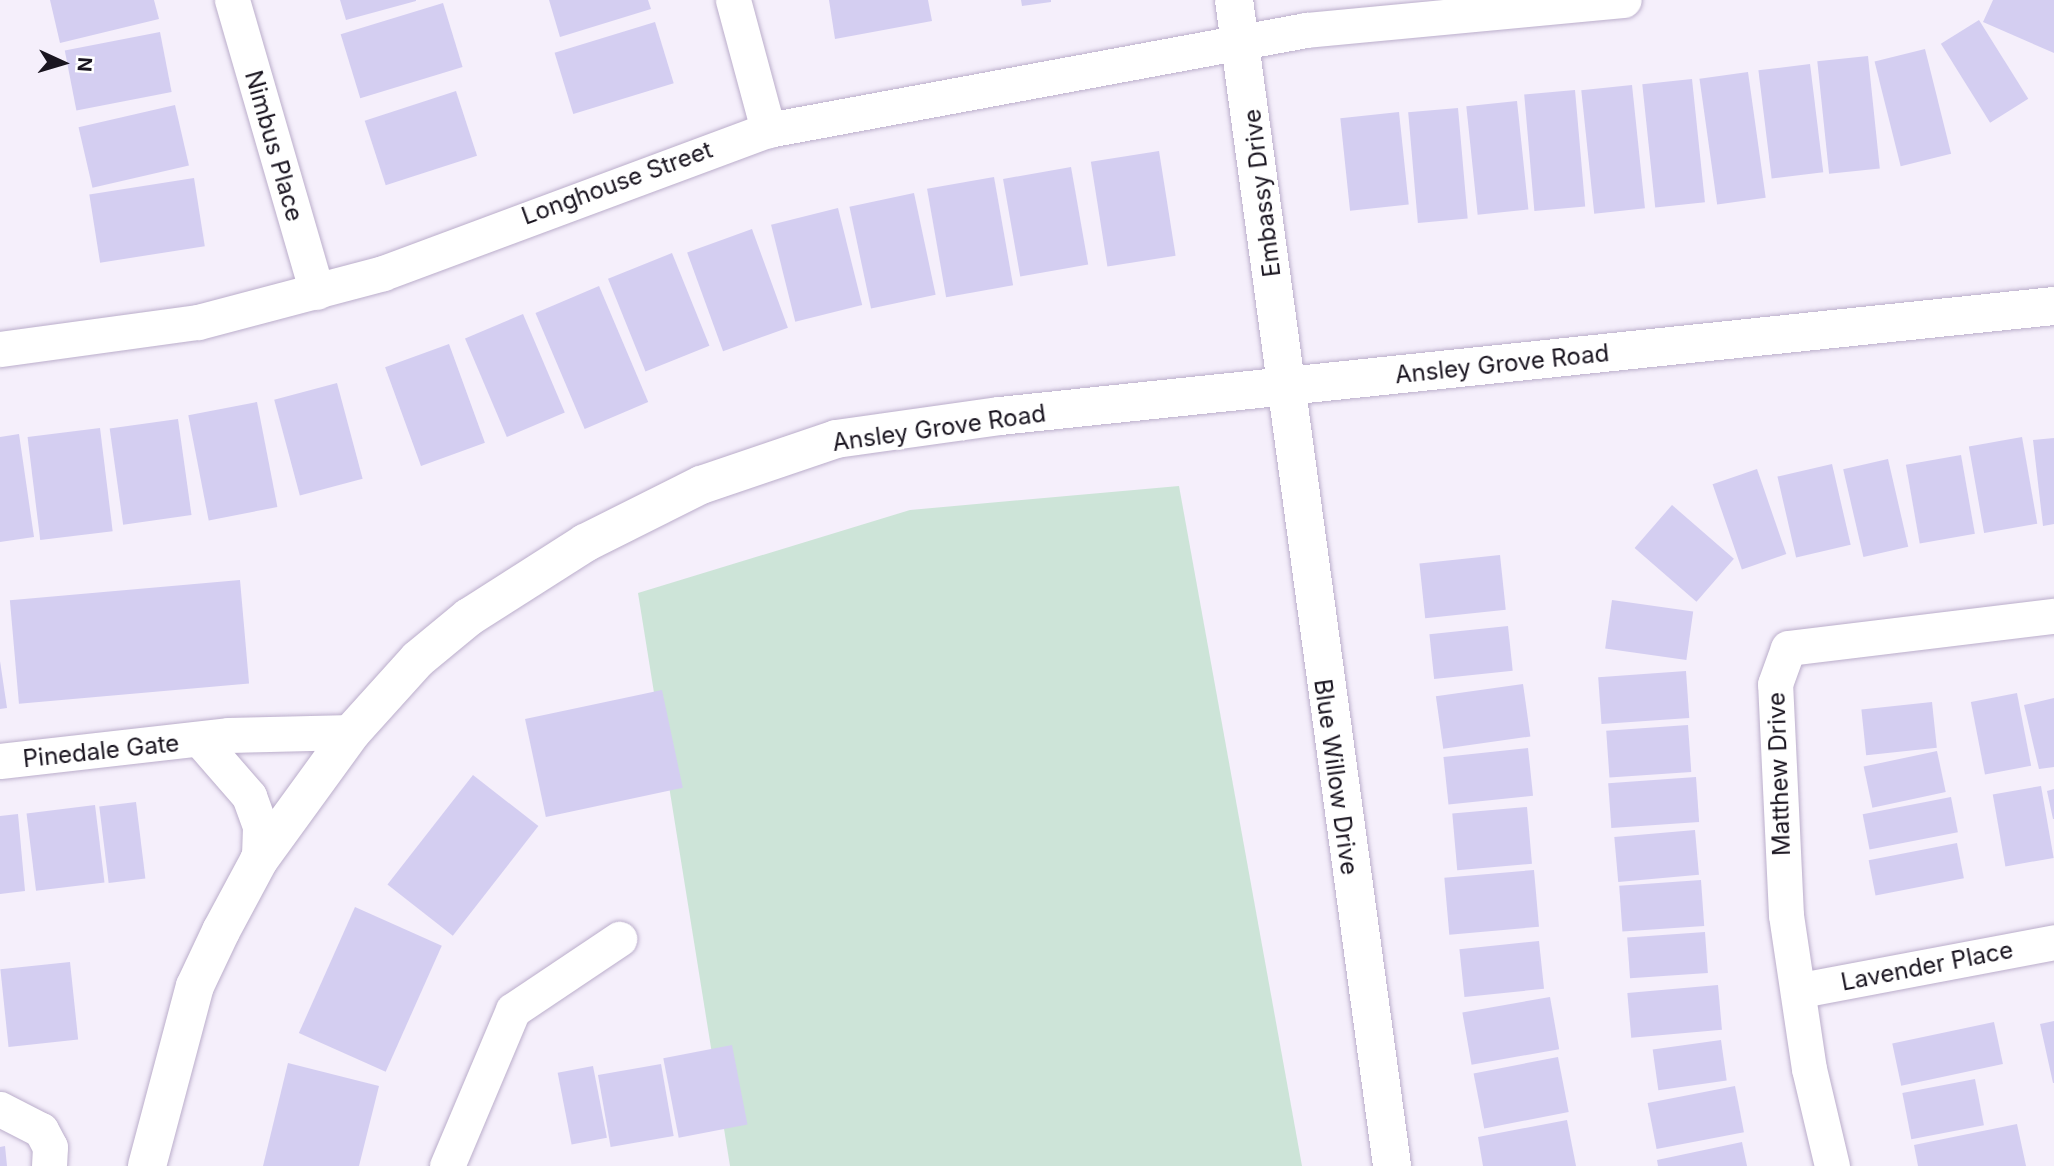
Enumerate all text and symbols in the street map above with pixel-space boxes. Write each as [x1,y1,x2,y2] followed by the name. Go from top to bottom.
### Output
[28,28,98,98] north arrow
[72,56,96,73] text: N
[239,67,309,225] street label: Nimbus Place
[1237,107,1287,279] street label: Embassy Drive
[518,135,716,231] street label: Longhouse Street
[1394,338,1610,390] street label: Ansley Grove Road
[830,399,1048,457] street label: Ansley Grove Road
[1308,677,1364,877] street label: Blue Willow Drive
[1762,692,1796,856] street label: Matthew Drive
[21,728,181,774] street label: Pinedale Gate
[1839,935,2015,997] street label: Lavender Place

